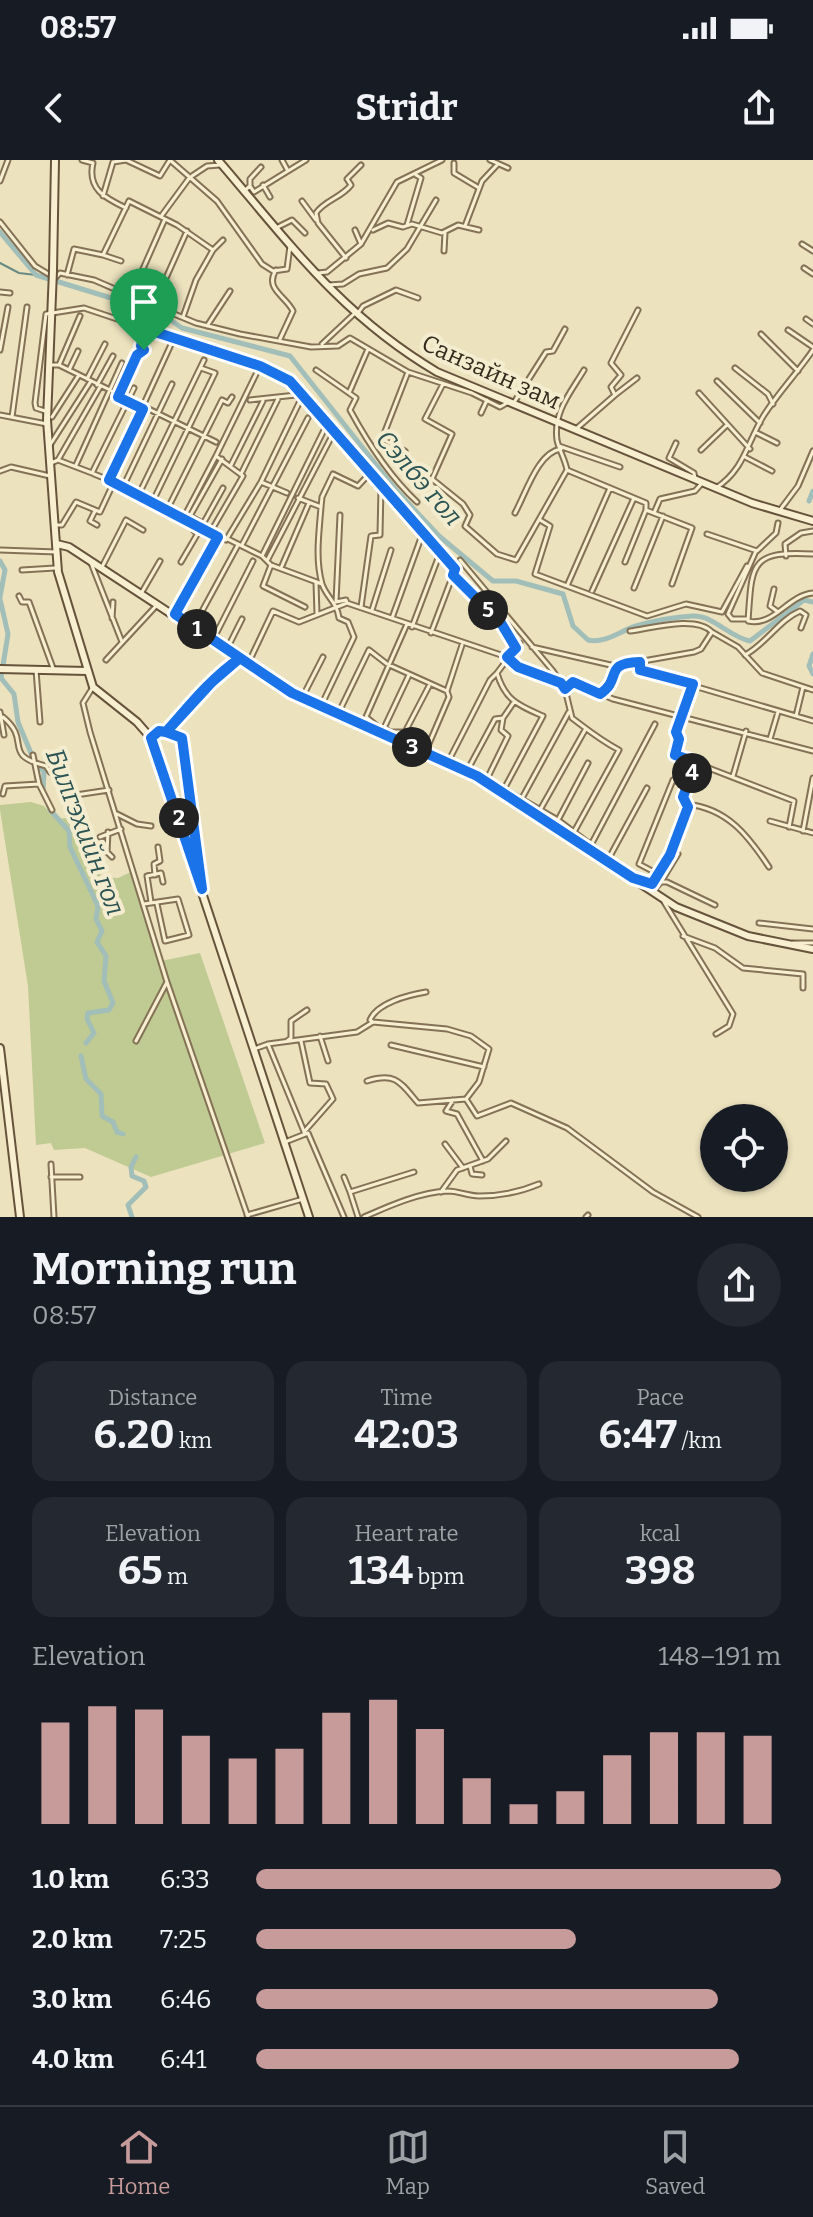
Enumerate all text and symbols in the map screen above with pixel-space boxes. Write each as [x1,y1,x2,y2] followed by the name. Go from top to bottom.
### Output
[40,10,116,46] text: 08:57
[32,86,76,130] icon: back
[355,86,458,130] text: Stridr
[737,86,781,130] icon: share
[110,268,178,350] pin
[122,280,166,324] icon: arrive
[417,329,565,415] street label: Санзайн зам
[369,424,469,532] water label: Сэлбэ гол
[468,590,508,630] pin: 5
[482,596,494,623] text: 5
[177,609,217,649] pin: 1
[192,615,202,642] text: 1
[392,727,432,767] pin: 3
[406,733,418,760] text: 3
[39,744,131,920] water label: Билгэхийн гол
[672,753,712,793] pin: 4
[685,759,699,786] text: 4
[159,798,199,838] pin: 2
[173,804,185,831] text: 2
[700,1104,788,1192] map controls
[700,1104,788,1192] button: locate
[32,1243,296,1296] text: Morning run
[697,1243,781,1327] button: share
[32,1300,96,1331] text: 08:57
[108,1384,197,1411] text: Distance
[381,1384,432,1411] text: Time
[636,1384,684,1411] text: Pace
[94,1411,175,1459] text: 6.20
[354,1411,459,1459] text: 42:03
[599,1411,677,1459] text: 6:47
[175,1427,212,1454] text: km
[677,1427,722,1454] text: /km
[105,1520,201,1547] text: Elevation
[354,1520,459,1547] text: Heart rate
[640,1520,681,1547] text: kcal
[118,1547,163,1595] text: 65
[349,1547,413,1595] text: 134
[625,1547,696,1595] text: 398
[163,1563,188,1590] text: m
[413,1563,464,1590] text: bpm
[32,1641,145,1672] text: Elevation
[658,1641,781,1672] text: 148–191 m
[32,1864,109,1895] text: 1.0 km
[160,1864,210,1895] text: 6:33
[32,1924,113,1955] text: 2.0 km
[160,1924,207,1955] text: 7:25
[32,1984,112,2015] text: 3.0 km
[160,1984,211,2015] text: 6:46
[32,2044,114,2075] text: 4.0 km
[160,2044,207,2075] text: 6:41
[108,2125,170,2200] tab: Home
[385,2125,430,2200] tab: Map
[645,2125,705,2200] tab: Saved

